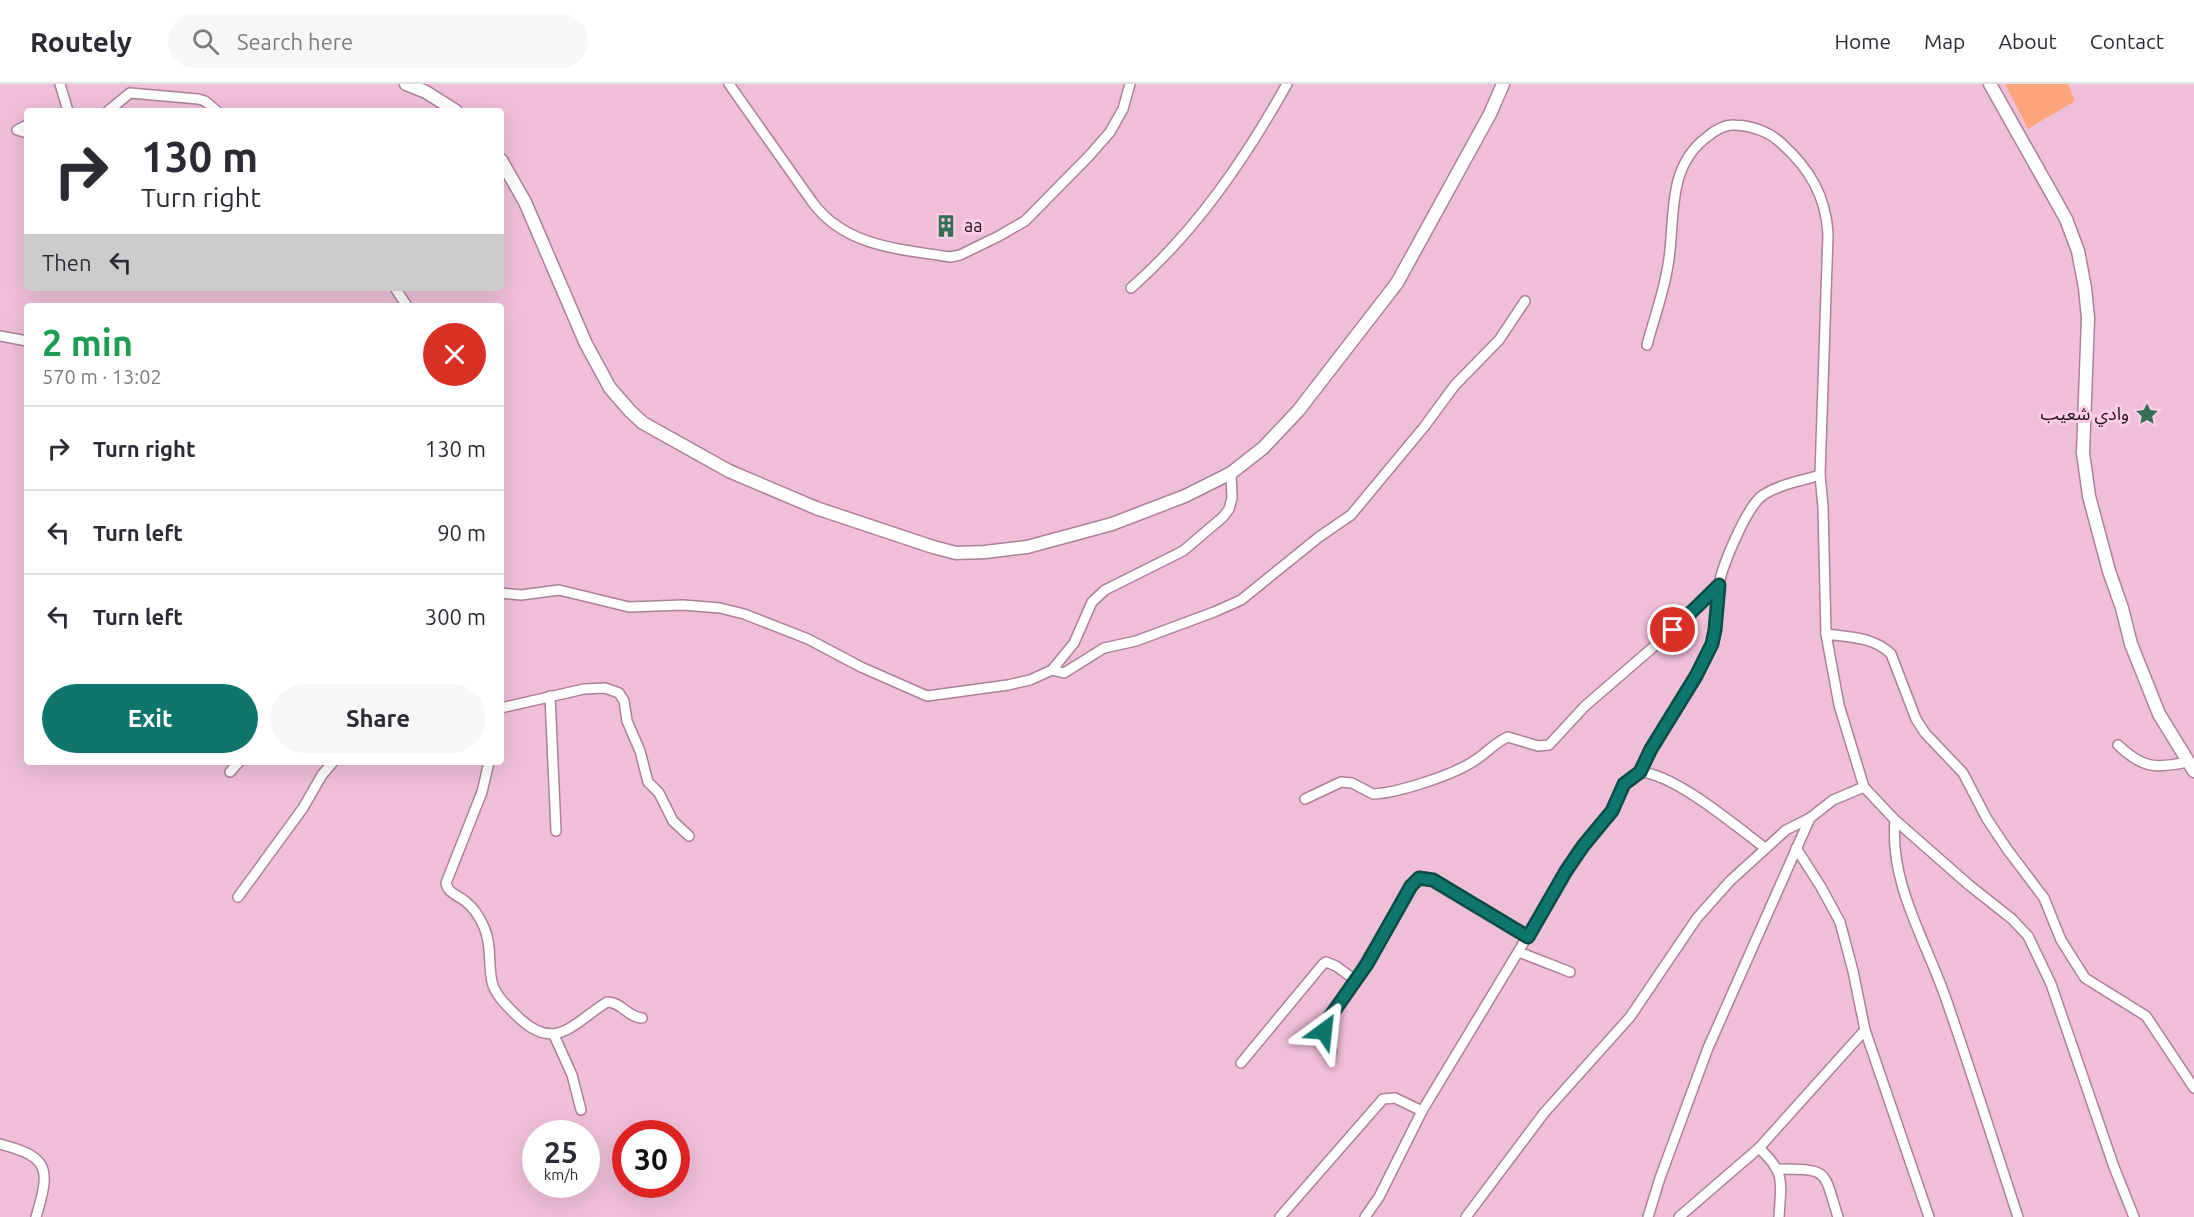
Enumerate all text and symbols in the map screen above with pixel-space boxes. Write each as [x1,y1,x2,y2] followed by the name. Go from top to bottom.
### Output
[168,14,588,68] search box
[189,25,222,58] icon: search
[30,26,132,57] text: Routely
[237,29,353,54] text: Search here
[1834,29,1891,53] text: Home
[1924,29,1965,53] text: Map
[1998,29,2057,53] text: About
[2090,29,2164,53] text: Contact
[42,132,120,210] icon: right
[141,133,258,180] text: 130 m
[141,182,261,212] text: Turn right
[933,213,959,239] building icon: aa
[964,215,983,235] place label: aa
[104,246,137,279] icon: left
[42,250,92,275] text: Then
[42,322,133,363] text: 2 min
[423,323,486,386] button: close
[42,365,162,388] text: 570 m · 13:02
[2134,401,2160,427] place icon: وادي شعيب
[2040,403,2129,427] place label: وادي شعيب
[42,432,75,465] icon: right
[93,436,195,461] text: Turn right
[425,436,486,461] text: 130 m
[42,516,75,549] icon: left
[93,520,183,545] text: Turn left
[437,520,486,545] text: 90 m
[42,600,75,633] icon: left
[93,604,183,629] text: Turn left
[425,604,486,629] text: 300 m
[1647,604,1698,655] pin
[1656,613,1689,646] icon: arrive
[42,684,258,753] button: Exit
[270,684,486,753] button: Share
[1292,999,1356,1063] position arrow
[612,1120,690,1198] speed limit sign: 30
[544,1135,578,1169] text: 25
[544,1166,578,1183] text: km/h

